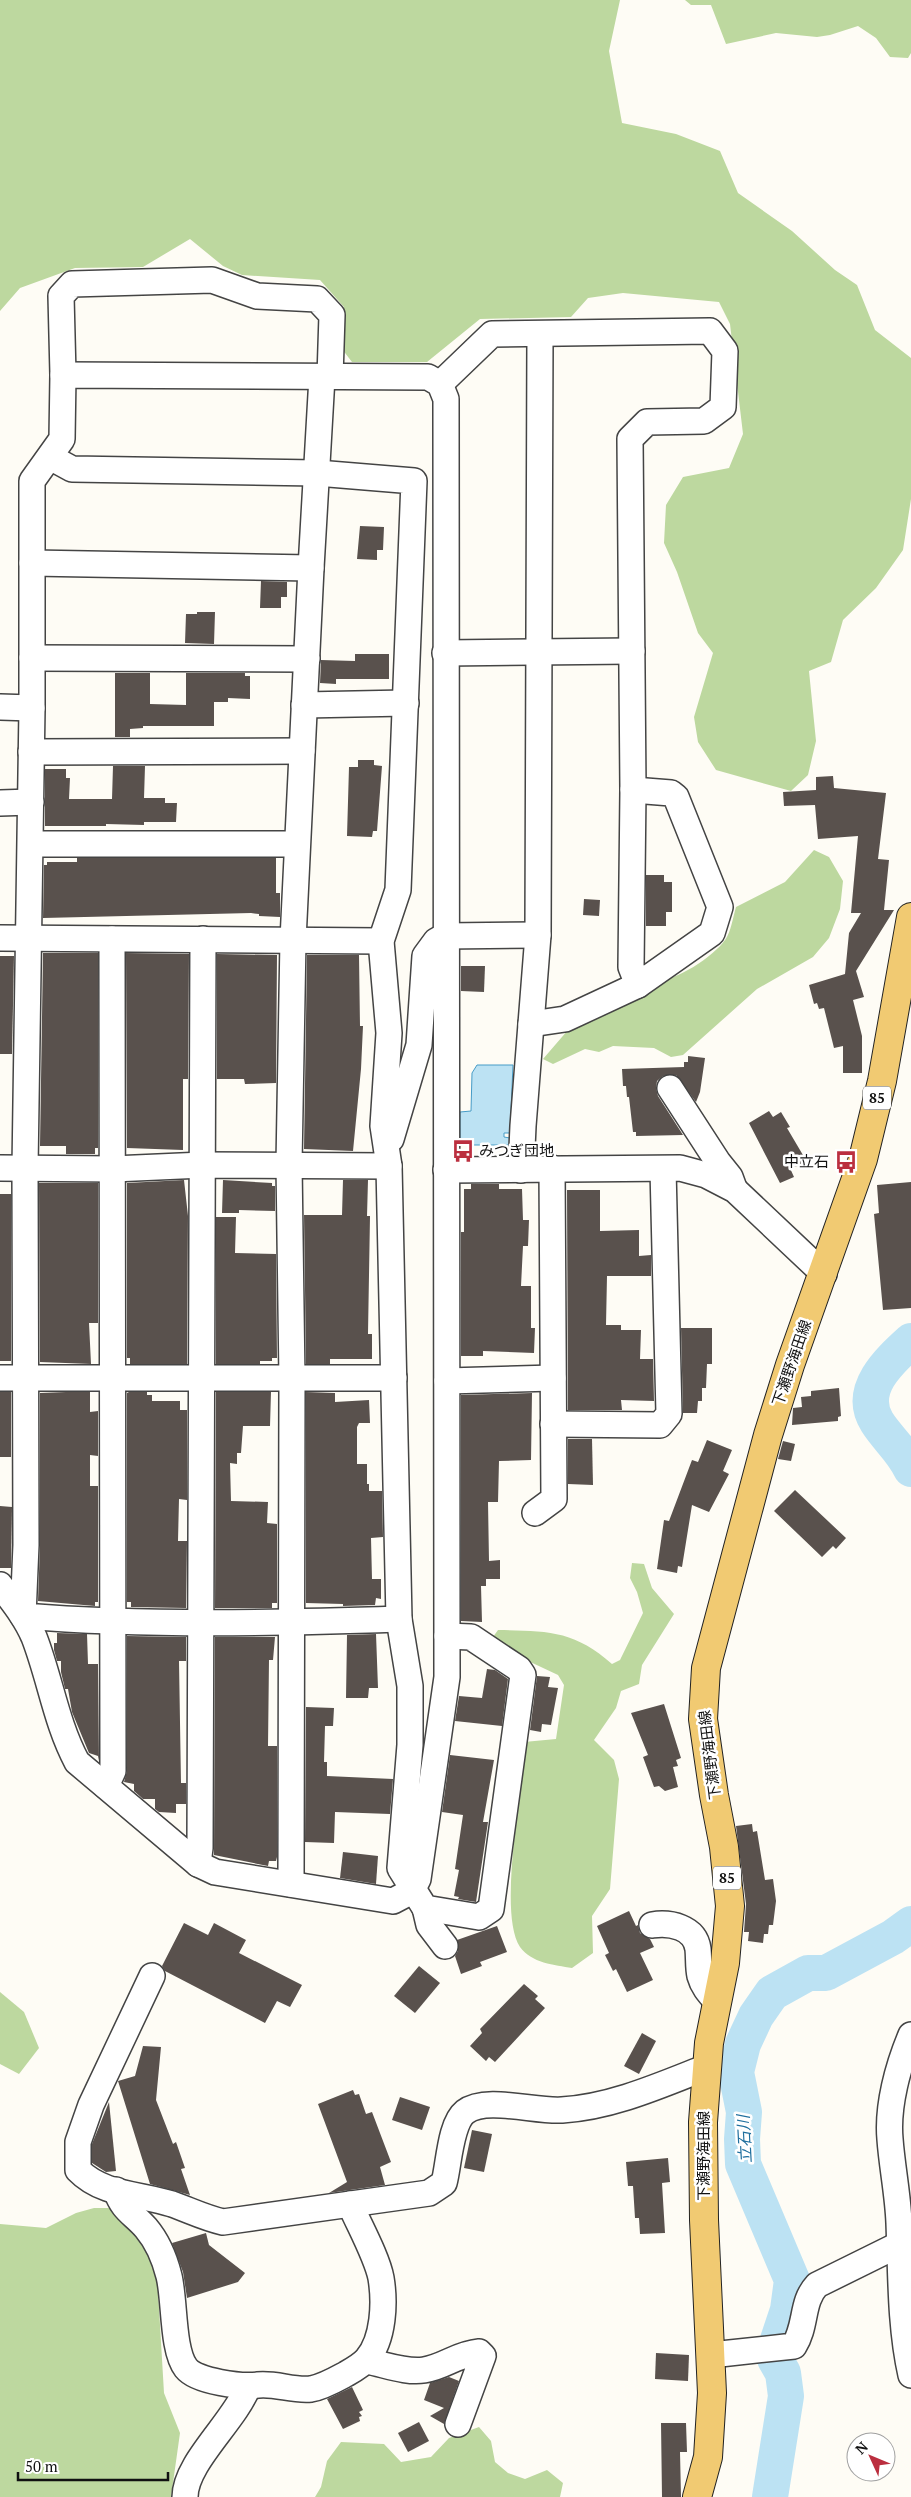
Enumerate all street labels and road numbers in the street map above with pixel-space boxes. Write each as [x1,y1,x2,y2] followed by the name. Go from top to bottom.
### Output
[863,1086,891,1110] road number: 85
[767,1317,815,1408] street label: 下瀬野海田線
[694,1709,724,1801] street label: 下瀬野海田線
[713,1866,741,1890] road number: 85
[693,2111,713,2201] street label: 下瀬野海田線

